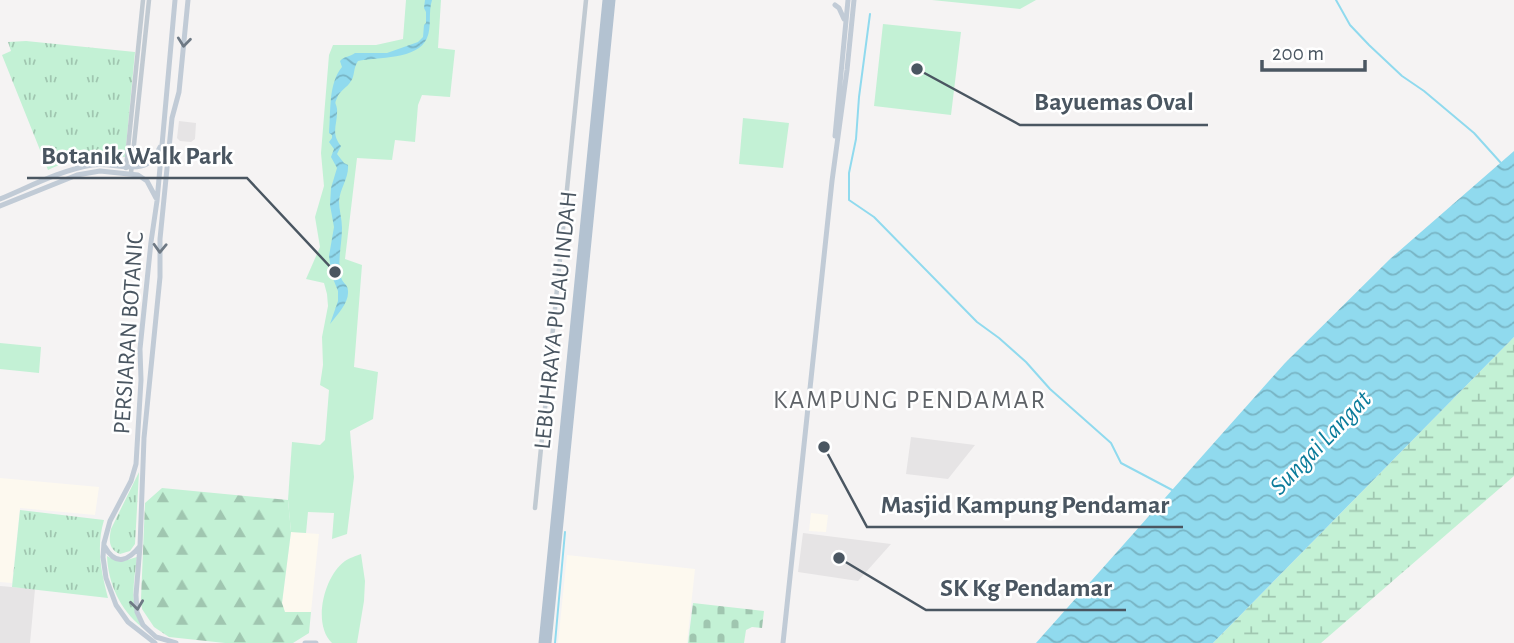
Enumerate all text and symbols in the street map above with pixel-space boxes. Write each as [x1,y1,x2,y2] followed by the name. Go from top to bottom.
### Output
[1262,28,1365,72] scale bar
[177,37,192,48] one-way arrow
[1272,43,1324,64] text: 200 m
[1020,78,1208,125] callout: Bayuemas Oval
[1034,89,1194,115] text: Bayuemas Oval
[27,131,247,178] callout: Botanik Walk Park
[41,143,233,169] text: Botanik Walk Park
[530,190,581,450] street label: LEBUHRAYA PULAU INDAH
[110,231,148,435] street label: PERSIARAN BOTANIC
[152,243,167,254] one-way arrow
[1265,385,1377,500] water label: Sungai Langat
[773,387,1047,413] district label: KAMPUNG PENDAMAR
[867,480,1183,527] callout: Masjid Kampung Pendamar
[881,492,1169,518] text: Masjid Kampung Pendamar
[926,563,1126,610] callout: SK Kg Pendamar
[940,575,1112,601] text: SK Kg Pendamar
[130,599,145,611] one-way arrow

